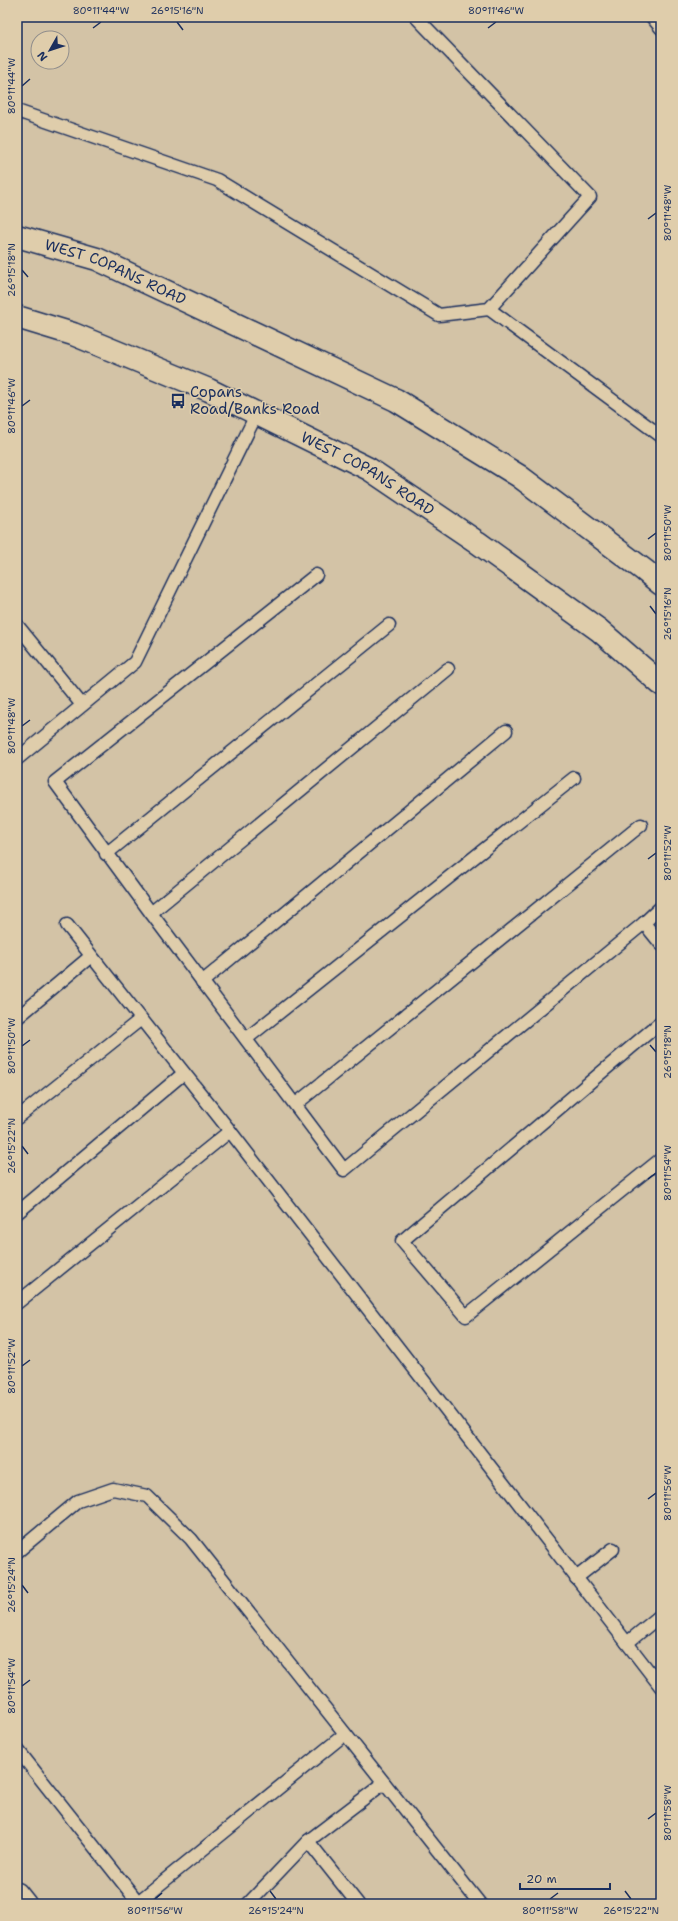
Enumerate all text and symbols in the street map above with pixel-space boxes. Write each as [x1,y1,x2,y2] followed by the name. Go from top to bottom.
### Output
[73,4,130,17] text: 80°11'44"W
[150,4,204,17] text: 26°15'16"N
[468,4,524,17] text: 80°11'46"W
[30,30,70,70] north arrow
[34,48,51,64] text: N
[5,57,18,114] text: 80°11'44"W
[661,184,674,241] text: 80°11'48"W
[42,234,189,310] street label: WEST COPANS ROAD
[5,243,18,297] text: 26°15'18"N
[5,378,18,434] text: 80°11'46"W
[190,382,320,419] place label: Copans Road/Banks Road
[169,392,187,410] bus stop icon: Copans Road/Banks Road
[298,427,438,520] street label: WEST COPANS ROAD
[661,504,674,561] text: 80°11'50"W
[661,587,674,641] text: 26°15'16"N
[5,697,18,754] text: 80°11'48"W
[661,825,674,881] text: 80°11'52"W
[5,1017,18,1074] text: 80°11'50"W
[661,1025,674,1079] text: 26°15'18"N
[5,1118,18,1174] text: 26°15'22"N
[661,1145,674,1201] text: 80°11'54"W
[5,1338,18,1394] text: 80°11'52"W
[661,1465,674,1521] text: 80°11'56"W
[5,1557,18,1613] text: 26°15'24"N
[5,1658,18,1714] text: 80°11'54"W
[661,1785,674,1841] text: 80°11'58"W
[520,1865,610,1891] scale bar
[526,1871,557,1887] text: 20 m
[127,1904,183,1917] text: 80°11'56"W
[248,1904,304,1917] text: 26°15'24"N
[522,1904,578,1917] text: 80°11'58"W
[603,1904,659,1917] text: 26°15'22"N

